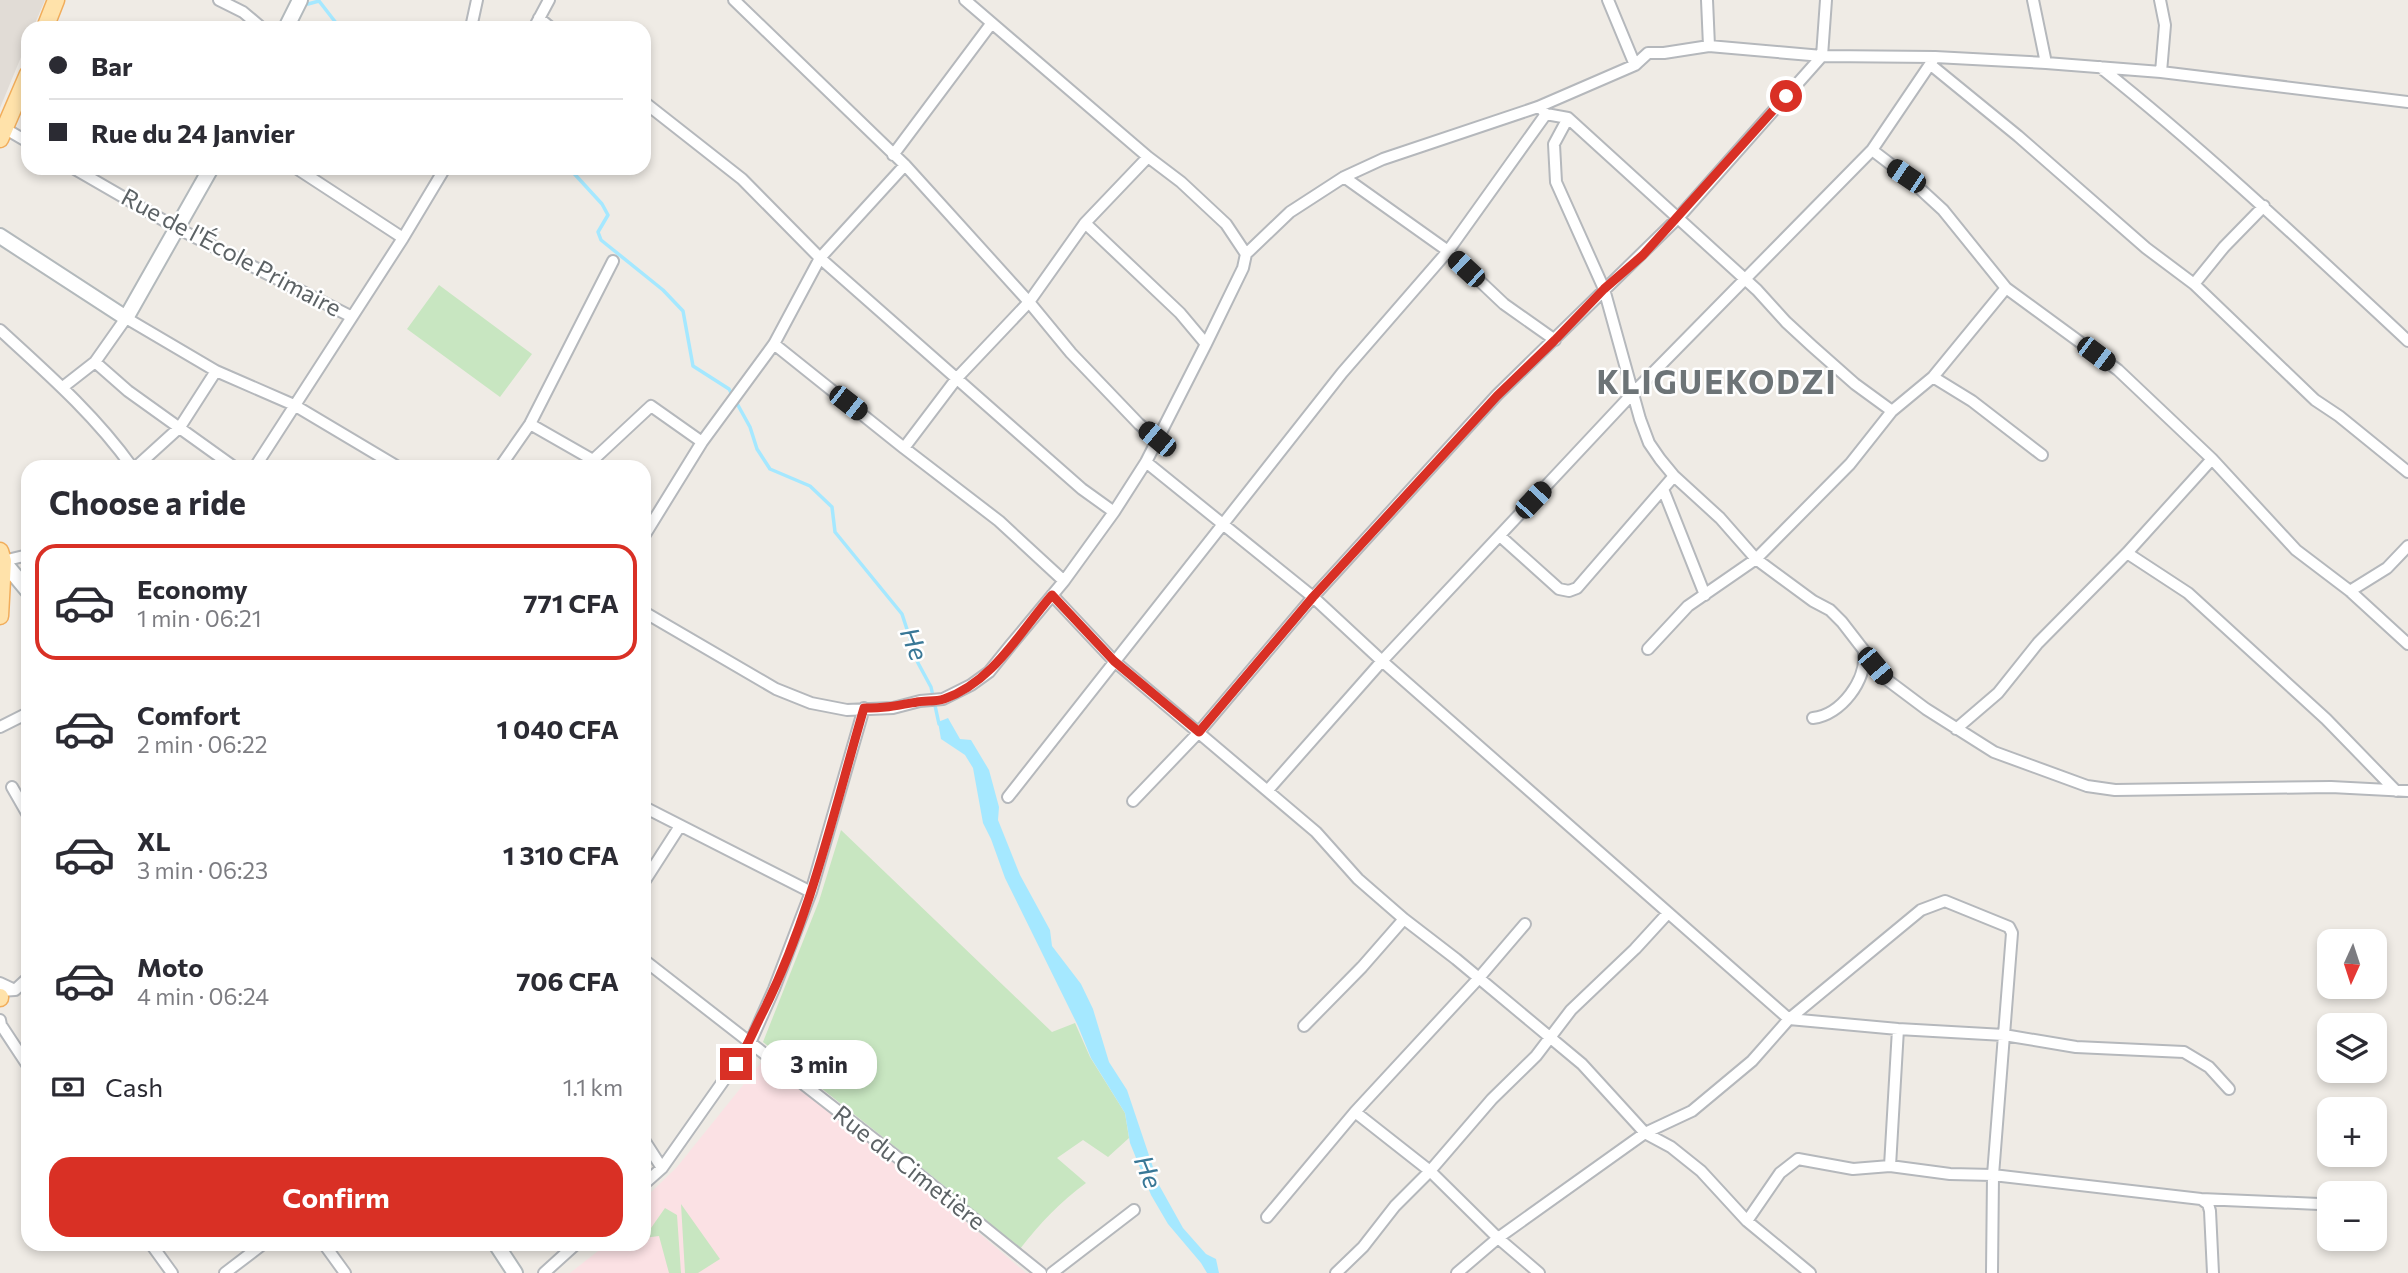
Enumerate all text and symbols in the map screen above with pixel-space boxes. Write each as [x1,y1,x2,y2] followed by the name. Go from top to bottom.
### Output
[91,50,133,81] text: Bar
[1770,80,1802,112] route start
[91,117,295,148] text: Rue du 24 Janvier
[1883,156,1930,196] car
[117,181,347,322] street label: Rue de l'École Primaire
[1444,247,1489,291] car
[2073,333,2120,375] car
[1597,361,1837,401] district label: KLIGUEKODZI
[825,382,872,424] car
[1135,417,1180,461] car
[1511,477,1556,523] car
[49,482,246,522] text: Choose a ride
[53,571,116,634] icon: car
[137,573,248,604] text: Economy
[523,587,619,618] text: 771 CFA
[137,604,262,632] text: 1 min · 06:21
[895,622,936,665] water label: He
[1854,643,1897,689] car
[53,697,116,760] icon: car
[137,699,240,730] text: Comfort
[496,713,619,744] text: 1 040 CFA
[137,730,267,758] text: 2 min · 06:22
[53,823,116,886] icon: car
[137,825,171,856] text: XL
[503,839,619,870] text: 1 310 CFA
[137,856,268,884] text: 3 min · 06:23
[2317,929,2387,999] north arrow
[2317,929,2387,1251] map controls
[53,949,116,1012] icon: car
[137,951,204,982] text: Moto
[516,965,619,996] text: 706 CFA
[137,982,269,1010] text: 4 min · 06:24
[2317,1013,2387,1083] button: layers
[760,1040,876,1088] callout: 3 min
[720,1048,752,1080] route end
[790,1050,848,1078] text: 3 min
[49,1068,87,1106] icon: cash
[105,1071,163,1102] text: Cash
[563,1073,623,1101] text: 1.1 km
[2317,1097,2387,1167] button: +
[828,1098,992,1235] street label: Rue du Cimetière
[1129,1150,1170,1193] water label: He
[49,1157,623,1237] button: Confirm
[2317,1181,2387,1251] button: −

